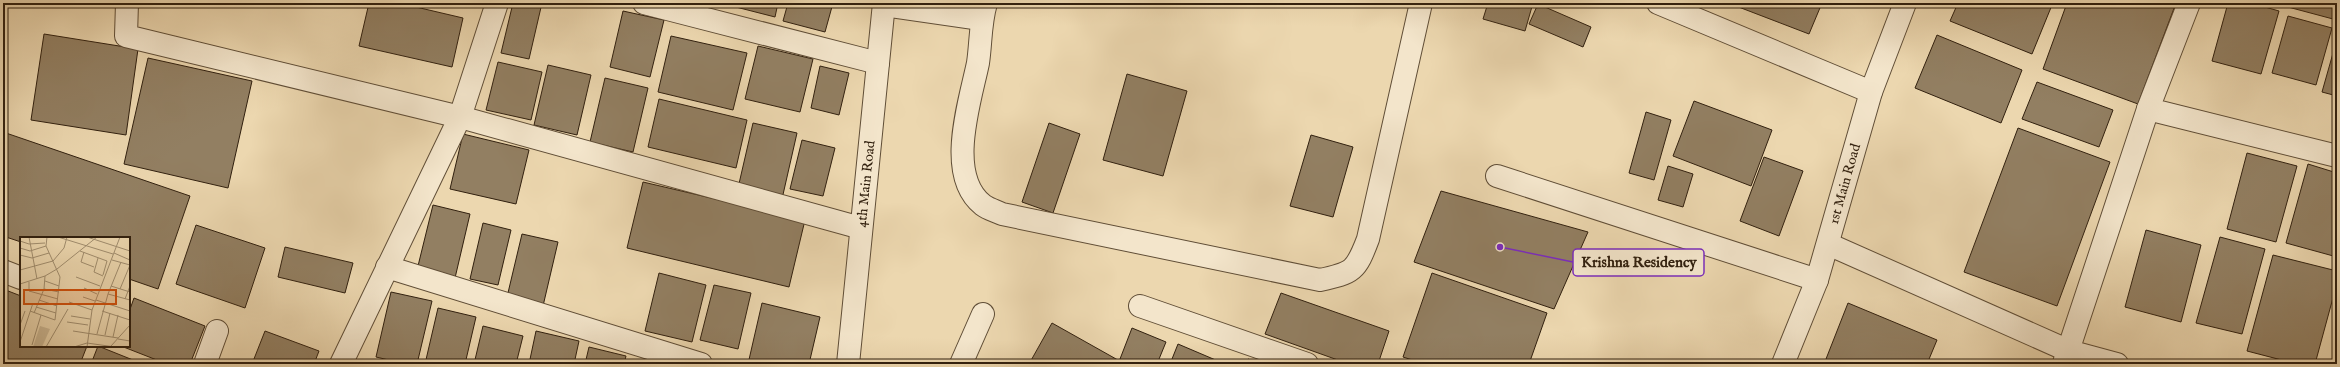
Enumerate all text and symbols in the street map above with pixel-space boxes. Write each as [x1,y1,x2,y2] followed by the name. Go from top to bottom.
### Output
[852,139,880,228] street label: 4th Main Road
[1825,141,1865,226] street label: 1st Main Road
[20,237,130,347] inset map
[1573,249,1704,276] callout: Krishna Residency
[1581,253,1697,272] text: Krishna Residency

